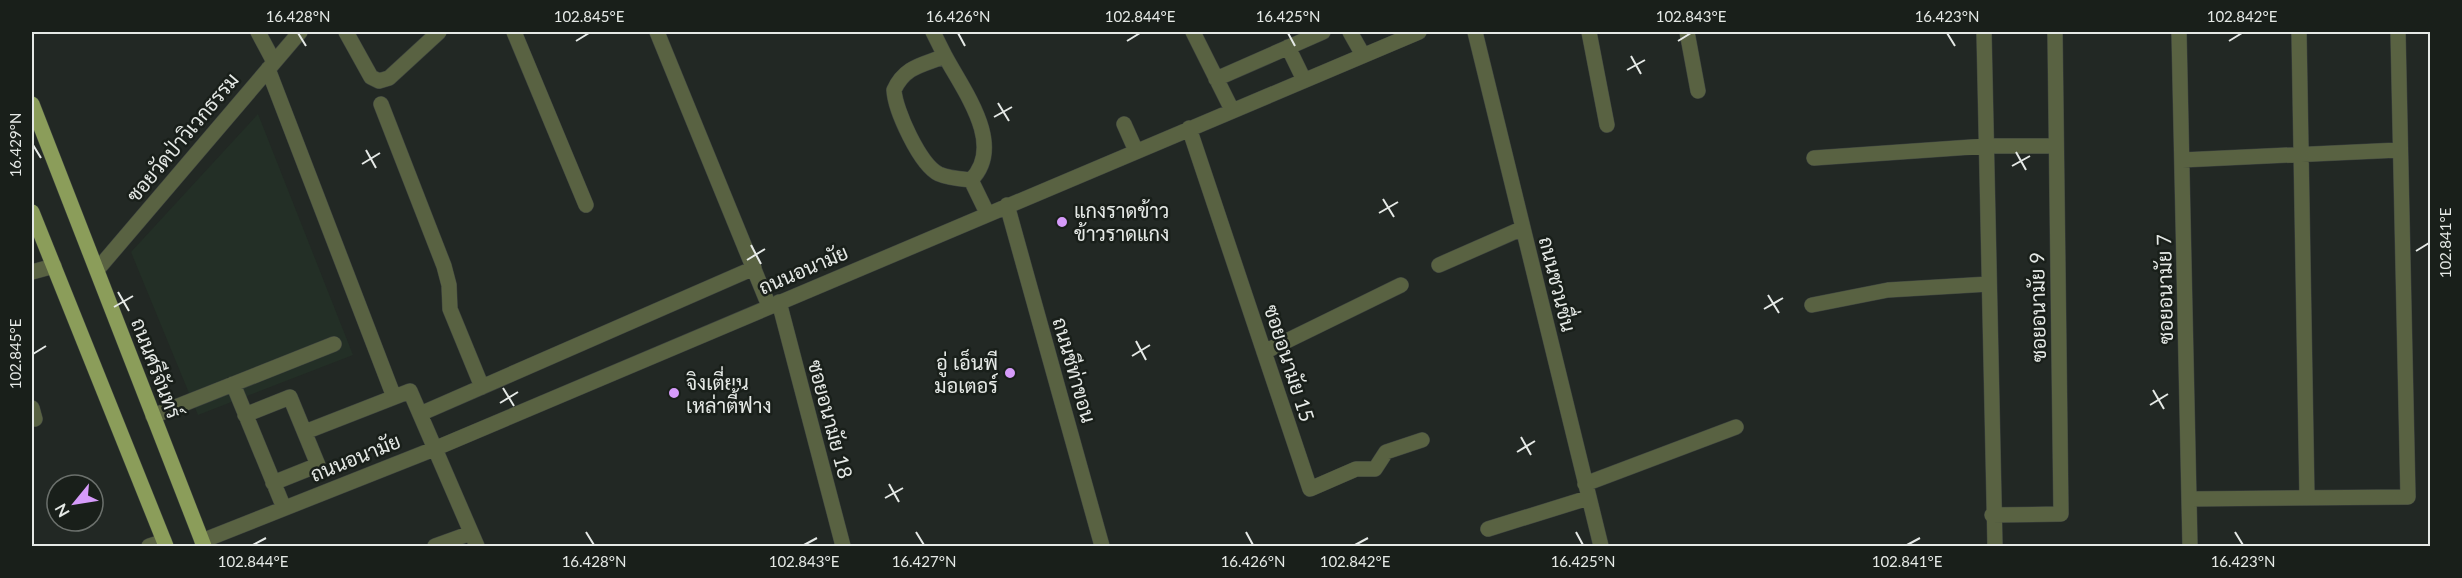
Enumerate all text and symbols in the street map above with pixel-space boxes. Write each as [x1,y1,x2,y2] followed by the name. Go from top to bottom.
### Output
[266,7,330,25] text: 16.428°N
[554,7,624,25] text: 102.845°E
[926,7,990,25] text: 16.426°N
[1105,7,1175,25] text: 102.844°E
[1256,7,1320,25] text: 16.425°N
[1656,7,1726,25] text: 102.843°E
[1915,7,1979,25] text: 16.423°N
[2207,7,2277,25] text: 102.842°E
[121,68,243,206] street label: ซอยวัดป่าวิเวกธรรม
[6,113,24,177] text: 16.429°N
[1074,198,1169,245] place label: แกงราดข้าว ข้าวราดแกง
[2436,208,2454,278] text: 102.841°E
[1055,215,1069,229] marker: แกงราดข้าว ข้าวราดแกง
[1535,233,1585,334] street label: ถนนชวนชื่น
[2151,234,2177,344] street label: ซอยอนามัย 7
[755,239,851,299] street label: ถนนอนามัย
[2024,252,2050,362] street label: ซอยอนามัย 9
[1260,301,1320,425] street label: ซอยอนามัย 15
[127,314,188,422] street label: ถนนศรีจันทร์
[1049,315,1101,425] street label: ถนนชีท่าขอน
[6,319,24,389] text: 102.845°E
[934,348,998,397] place label: อู่ เอ็นพี มอเตอร์
[804,357,858,481] street label: ซอยอนามัย 18
[686,366,772,417] place label: จิงเตี่ยน เหล่าตี้ฟาง
[1003,366,1017,380] marker: อู่ เอ็นพี มอเตอร์
[667,386,681,400] marker: จิงเตี่ยน เหล่าตี้ฟาง
[306,428,404,486] street label: ถนนอนามัย
[45,473,105,533] north arrow
[50,501,73,521] text: N
[218,552,288,570] text: 102.844°E
[562,552,626,570] text: 16.428°N
[769,552,839,570] text: 102.843°E
[892,552,956,570] text: 16.427°N
[1221,552,1285,570] text: 16.426°N
[1320,552,1390,570] text: 102.842°E
[1551,552,1615,570] text: 16.425°N
[1872,552,1942,570] text: 102.841°E
[2211,552,2275,570] text: 16.423°N

